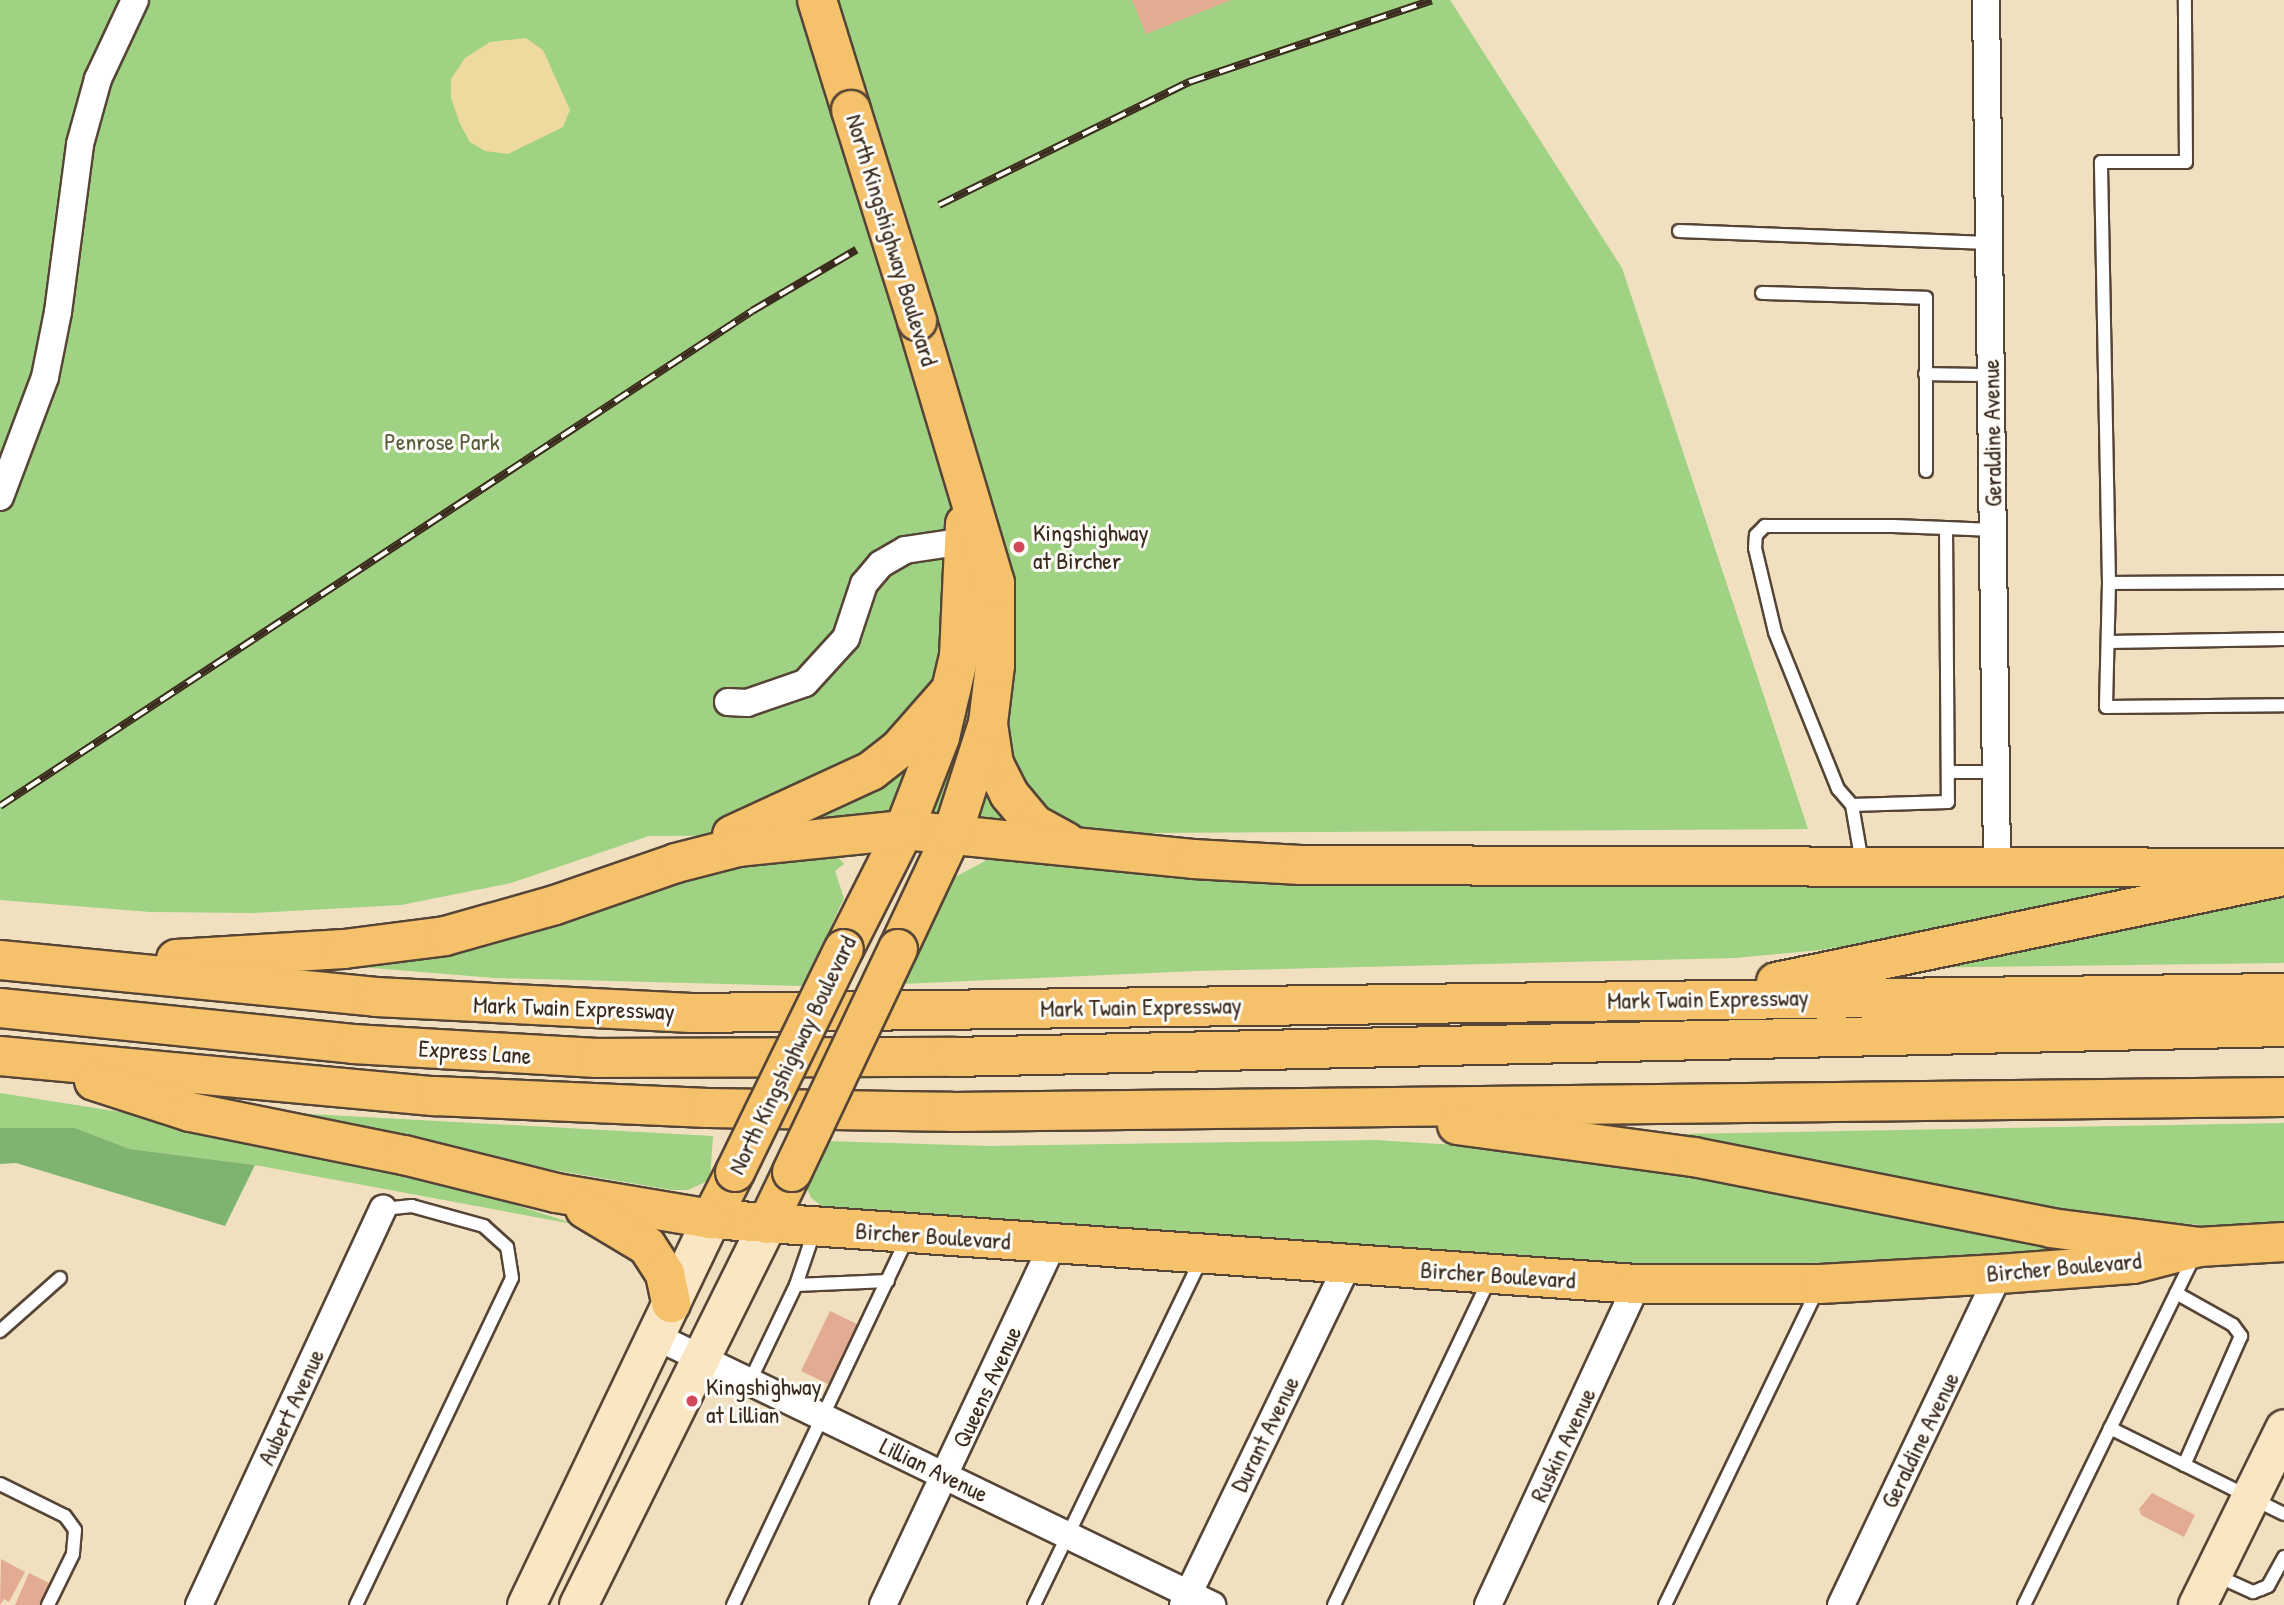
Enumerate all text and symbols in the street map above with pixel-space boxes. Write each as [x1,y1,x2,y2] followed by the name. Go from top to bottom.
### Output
[840,111,944,369] street label: North Kingshighway Boulevard
[1976,359,2008,507] street label: Geraldine Avenue
[384,428,500,456] park label: Penrose Park
[1033,519,1149,575] place label: Kingshighway at Bircher
[1011,539,1027,555] marker: Kingshighway at Bircher
[722,931,862,1179] street label: North Kingshighway Boulevard
[1607,983,1809,1015] street label: Mark Twain Expressway
[473,990,675,1026] street label: Mark Twain Expressway
[1040,991,1242,1023] street label: Mark Twain Expressway
[418,1034,532,1070] street label: Express Lane
[854,1216,1012,1256] street label: Bircher Boulevard
[1985,1246,2143,1288] street label: Bircher Boulevard
[1419,1255,1577,1295] street label: Bircher Boulevard
[946,1322,1028,1452] street label: Queens Avenue
[252,1344,330,1470] street label: Aubert Avenue
[1875,1367,1965,1513] street label: Geraldine Avenue
[1225,1371,1305,1497] street label: Durant Avenue
[706,1373,822,1429] place label: Kingshighway at Lillian
[1524,1383,1602,1507] street label: Ruskin Avenue
[684,1393,700,1409] marker: Kingshighway at Lillian
[875,1431,993,1509] street label: Lillian Avenue

